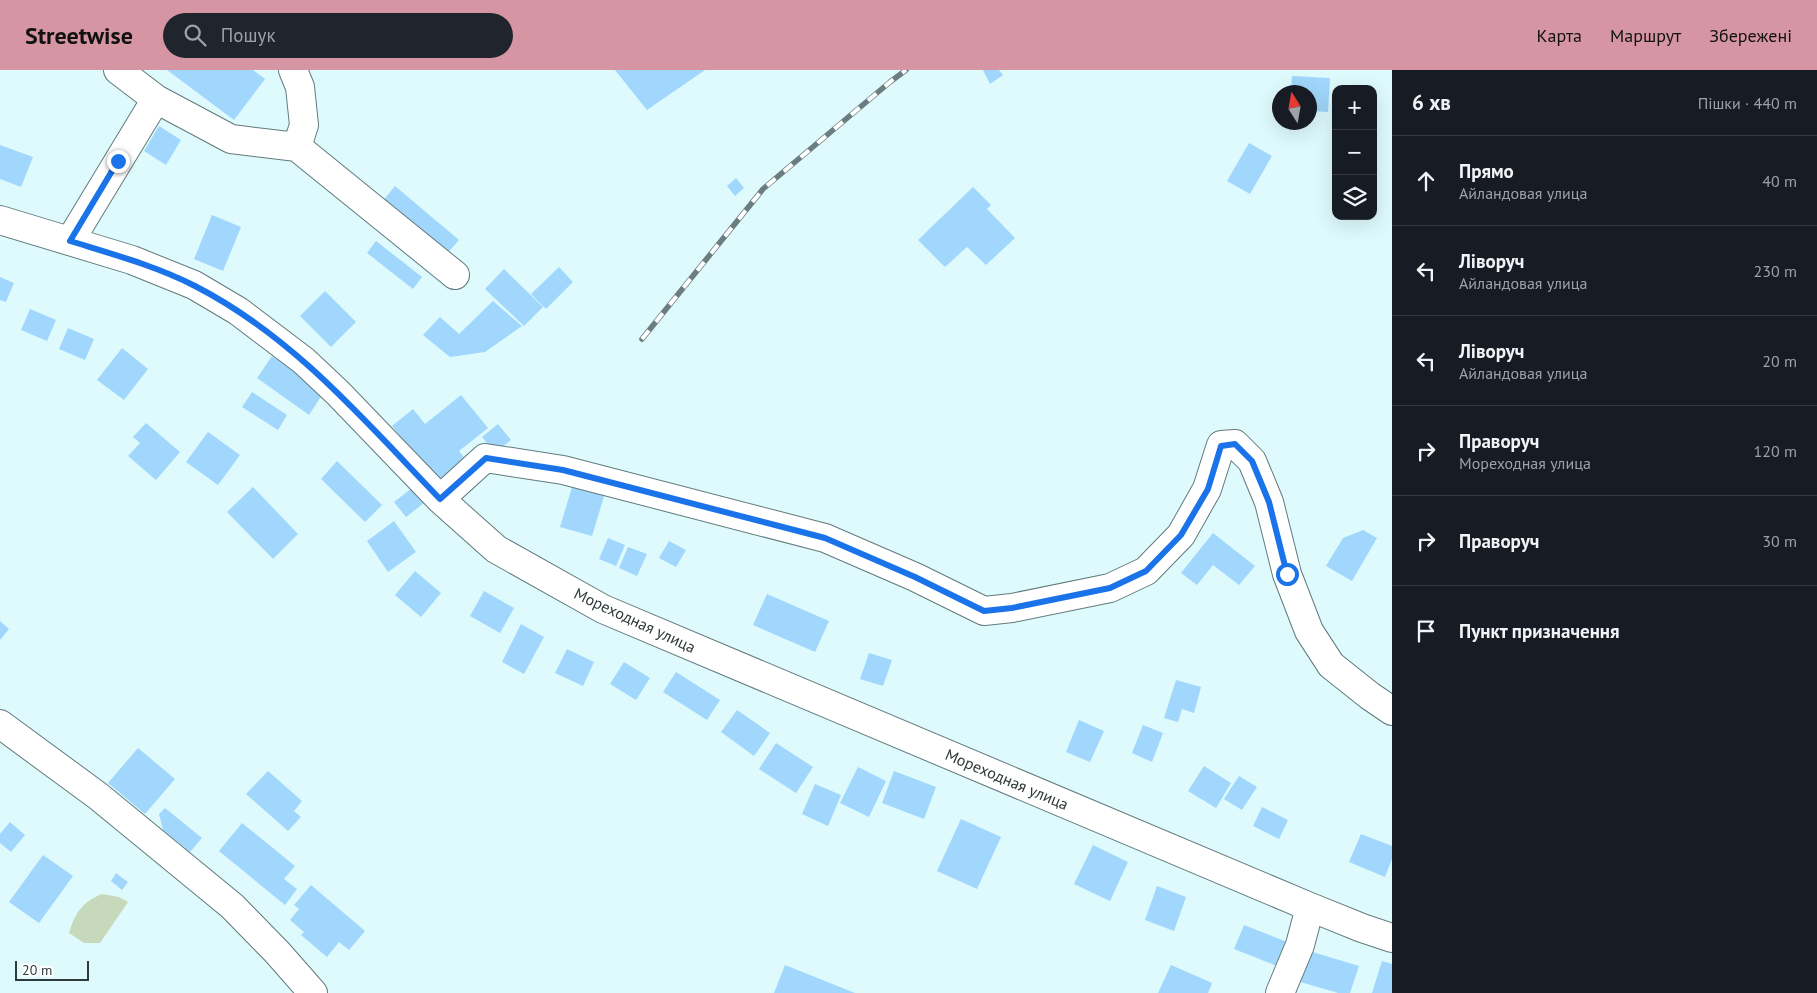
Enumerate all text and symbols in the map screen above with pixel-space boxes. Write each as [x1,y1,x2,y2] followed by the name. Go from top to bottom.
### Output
[163,13,513,58] search box
[25,20,133,51] text: Streetwise
[181,21,209,49] icon: search
[221,23,275,47] text: Пошук
[1537,24,1582,47] text: Карта
[1610,24,1681,47] text: Маршрут
[1709,24,1792,47] text: Збережені
[1272,85,1317,130] north arrow
[1332,85,1377,220] map controls
[1332,85,1377,130] button: +
[1412,89,1451,116] text: 6 хв
[1698,93,1797,113] text: Пішки · 440 m
[1332,130,1377,175] button: −
[107,150,130,173] route end
[1459,159,1514,183] text: Прямо
[1412,167,1440,195] icon: ahead
[1762,171,1797,191] text: 40 m
[1332,175,1377,220] button: layers
[1459,183,1587,203] text: Айландовая улица
[1459,249,1524,273] text: Ліворуч
[1412,257,1440,285] icon: left
[1754,261,1797,281] text: 230 m
[1459,273,1587,293] text: Айландовая улица
[1459,339,1524,363] text: Ліворуч
[1412,347,1440,375] icon: left
[1762,351,1797,371] text: 20 m
[1459,363,1587,383] text: Айландовая улица
[1459,429,1539,453] text: Праворуч
[1412,437,1440,465] icon: right
[1754,441,1797,461] text: 120 m
[1459,453,1591,473] text: Мореходная улица
[1412,527,1440,555] icon: right
[1459,529,1539,553] text: Праворуч
[1762,531,1797,551] text: 30 m
[1276,563,1299,586] route start
[571,583,699,657] street label: Мореходная улица
[1412,617,1440,645] icon: arrive
[1459,619,1620,643] text: Пункт призначення
[942,744,1072,814] street label: Мореходная улица
[15,958,89,981] scale bar
[22,961,52,979] text: 20 m

